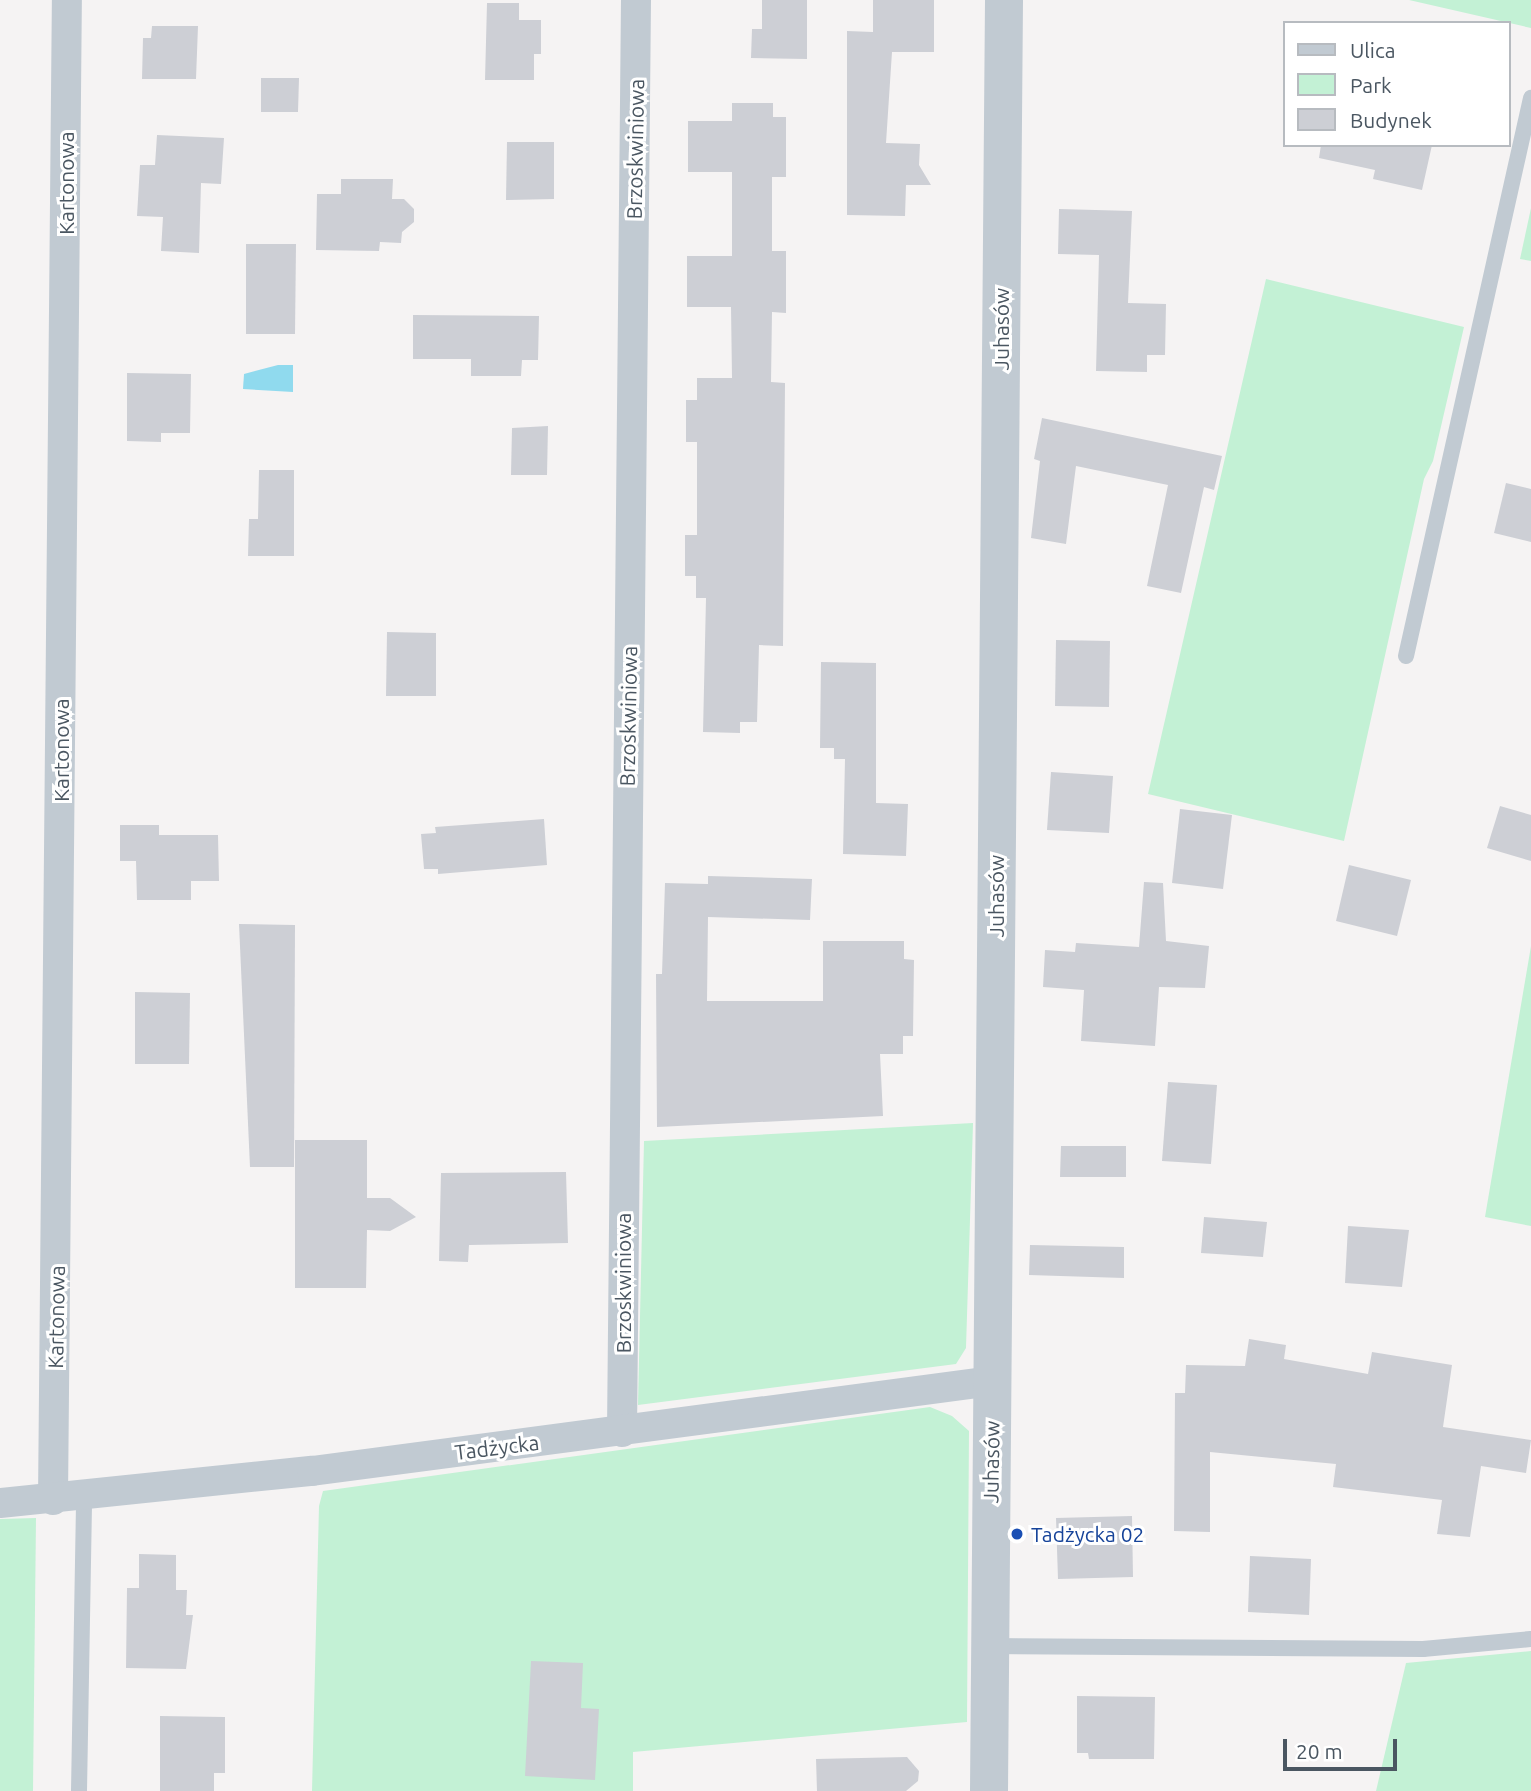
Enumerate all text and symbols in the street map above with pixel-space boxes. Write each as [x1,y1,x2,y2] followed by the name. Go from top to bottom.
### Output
[1282,21,1510,147] legend
[1350,38,1395,62] text: Ulica
[1350,73,1392,97] text: Park
[621,78,649,220] street label: Brzoskwiniowa
[1350,108,1432,132] text: Budynek
[53,131,79,235] street label: Kartonowa
[988,288,1014,370] street label: Juhasów
[614,645,642,787] street label: Brzoskwiniowa
[48,698,74,802] street label: Kartonowa
[983,855,1009,937] street label: Juhasów
[610,1213,636,1353] street label: Brzoskwiniowa
[43,1265,69,1369] street label: Kartonowa
[978,1420,1004,1504] street label: Juhasów
[453,1429,541,1465] street label: Tadżycka
[1031,1521,1144,1547] place label: Tadżycka 02
[1009,1526,1025,1542] marker: Tadżycka 02
[1286,1724,1400,1768] scale bar
[1296,1739,1343,1763] text: 20 m

